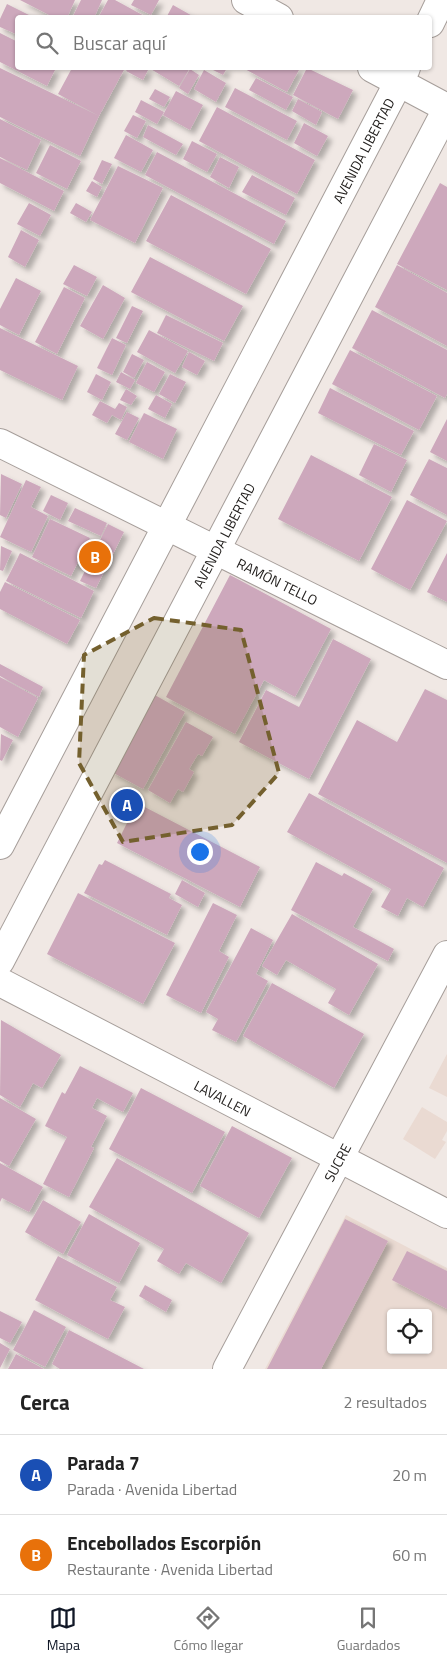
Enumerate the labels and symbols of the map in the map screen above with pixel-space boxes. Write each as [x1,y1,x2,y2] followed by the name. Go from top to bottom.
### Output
[327,94,399,207] street label: AVENIDA LIBERTAD
[187,479,260,591] street label: AVENIDA LIBERTAD
[79,538,111,576] pin: B
[234,552,322,610] street label: RAMÓN TELLO
[111,786,143,824] pin: A
[187,839,213,865] your location
[191,1074,255,1121] street label: LAVALLEN
[318,1139,356,1185] street label: SUCRE

